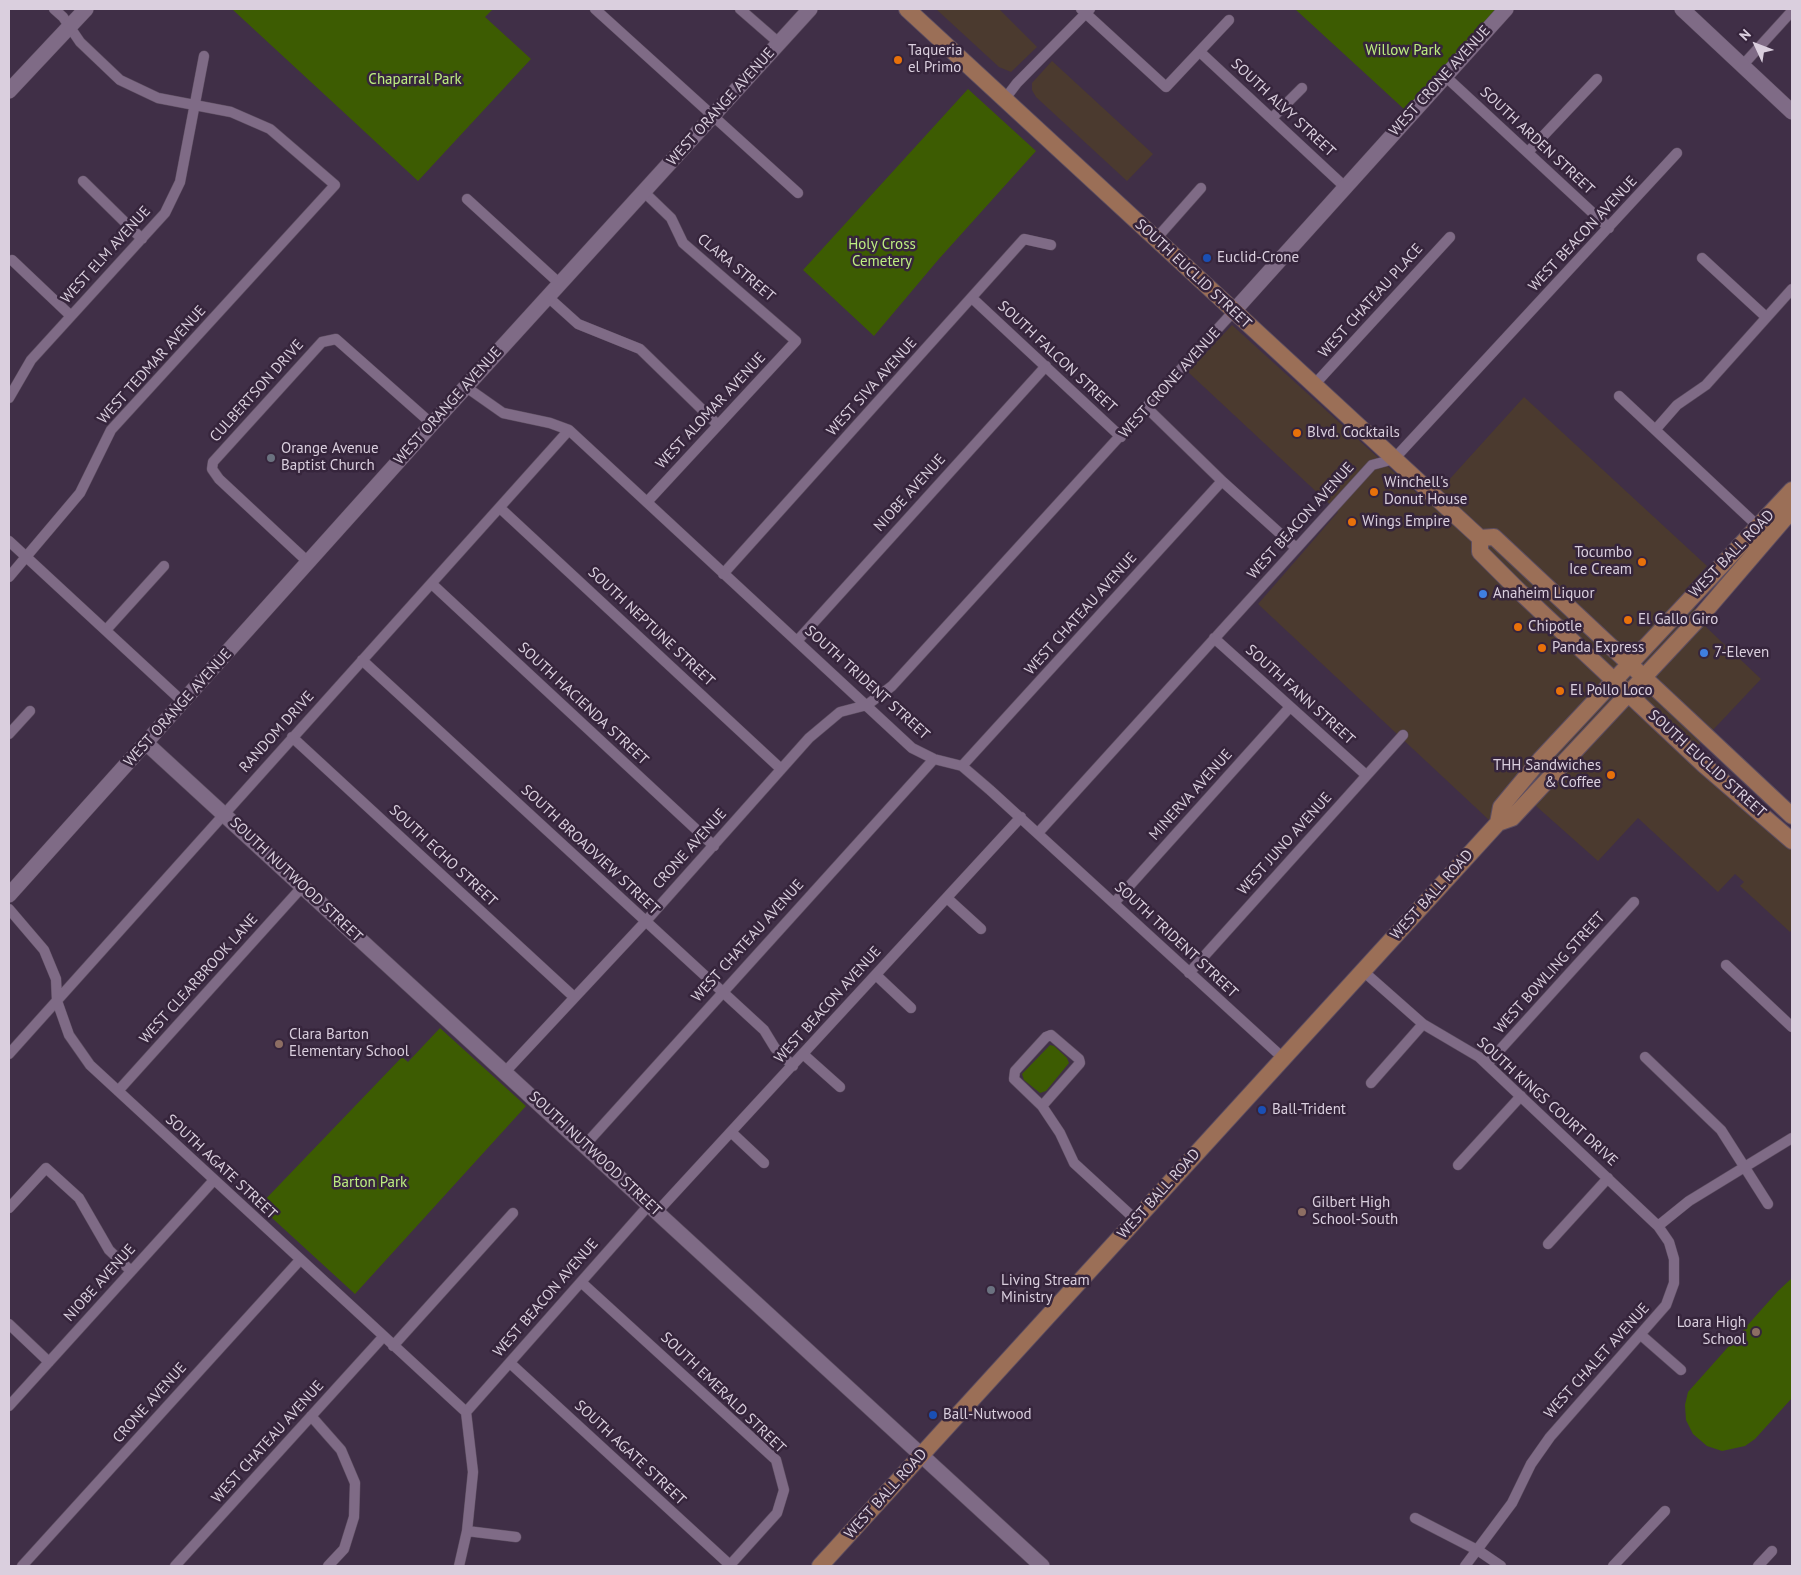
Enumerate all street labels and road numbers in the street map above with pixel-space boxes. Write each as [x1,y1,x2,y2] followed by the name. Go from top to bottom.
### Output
[1386,22,1494,140] street label: WEST CRONE AVENUE
[663,44,779,170] street label: WEST ORANGE AVENUE
[1227,55,1339,161] street label: SOUTH ALVY STREET
[1476,83,1598,199] street label: SOUTH ARDEN STREET
[1525,173,1641,295] street label: WEST BEACON AVENUE
[57,203,155,307] street label: WEST ELM AVENUE
[1131,215,1255,333] street label: SOUTH EUCLID STREET
[693,230,779,306] street label: CLARA STREET
[1315,240,1427,362] street label: WEST CHATEAU PLACE
[994,297,1120,417] street label: SOUTH FALCON STREET
[94,302,210,428] street label: WEST TEDMAR AVENUE
[1116,324,1224,442] street label: WEST CRONE AVENUE
[823,334,921,440] street label: WEST SIVA AVENUE
[206,336,308,446] street label: CULBERTSON DRIVE
[390,343,506,469] street label: WEST ORANGE AVENUE
[652,349,770,473] street label: WEST ALOMAR AVENUE
[870,451,950,535] street label: NIOBE AVENUE
[1244,459,1358,583] street label: WEST BEACON AVENUE
[1686,507,1778,601] street label: WEST BALL ROAD
[1021,549,1141,679] street label: WEST CHATEAU AVENUE
[584,564,718,690] street label: SOUTH NEPTUNE STREET
[801,622,933,744] street label: SOUTH TRIDENT STREET
[514,639,652,769] street label: SOUTH HACIENDA STREET
[1242,641,1358,749] street label: SOUTH FANN STREET
[120,645,236,771] street label: WEST ORANGE AVENUE
[236,688,318,776] street label: RANDOM DRIVE
[1644,706,1770,822] street label: SOUTH EUCLID STREET
[1146,746,1236,844] street label: MINERVA AVENUE
[517,781,663,919] street label: SOUTH BROADVIEW STREET
[1234,789,1336,899] street label: WEST JUNO AVENUE
[385,801,501,911] street label: SOUTH ECHO STREET
[649,805,731,893] street label: CRONE AVENUE
[226,814,366,946] street label: SOUTH NUTWOOD STREET
[1387,846,1477,944] street label: WEST BALL ROAD
[688,876,808,1006] street label: WEST CHATEAU AVENUE
[1111,878,1241,1002] street label: SOUTH TRIDENT STREET
[1491,909,1609,1037] street label: WEST BOWLING STREET
[136,910,262,1048] street label: WEST CLEARBROOK LANE
[771,943,885,1067] street label: WEST BEACON AVENUE
[1473,1034,1621,1170] street label: SOUTH KINGS COURT DRIVE
[525,1088,665,1220] street label: SOUTH NUTWOOD STREET
[162,1111,280,1223] street label: SOUTH AGATE STREET
[1114,1145,1204,1243] street label: WEST BALL ROAD
[490,1235,602,1361] street label: WEST BEACON AVENUE
[60,1241,140,1325] street label: NIOBE AVENUE
[1541,1300,1653,1422] street label: WEST CHALET AVENUE
[657,1329,789,1457] street label: SOUTH EMERALD STREET
[109,1359,191,1447] street label: CRONE AVENUE
[208,1377,328,1507] street label: WEST CHATEAU AVENUE
[571,1397,689,1509] street label: SOUTH AGATE STREET
[841,1445,931,1543] street label: WEST BALL ROAD

